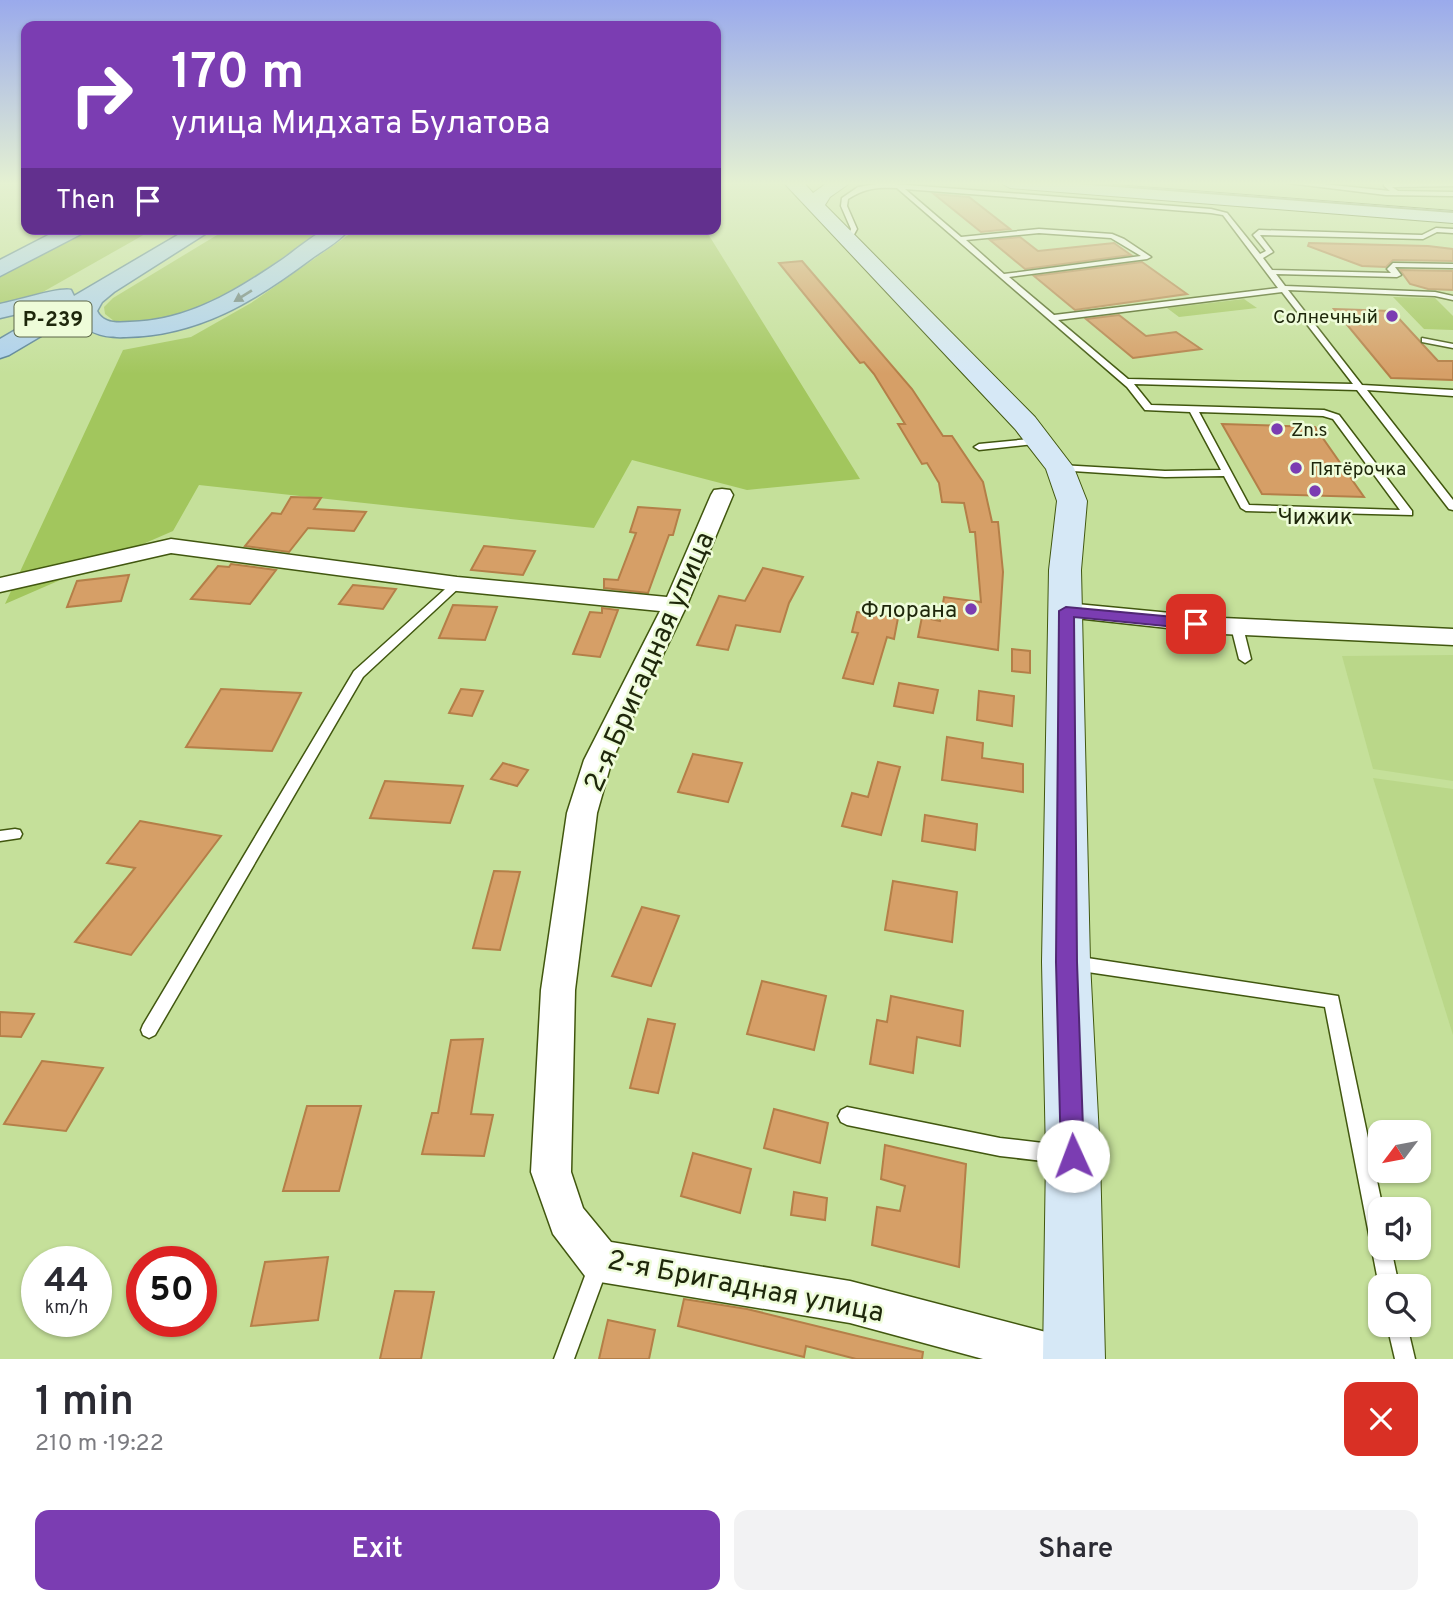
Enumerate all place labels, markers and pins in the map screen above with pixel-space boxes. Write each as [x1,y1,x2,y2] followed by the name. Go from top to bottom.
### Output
[1273,306,1378,330] place label: Солнечный
[1384,308,1400,324] marker: Солнечный
[1291,419,1327,443] place label: Zn.s
[1269,421,1285,437] marker: Zn.s
[1310,458,1406,482] place label: Пятёрочка
[1288,460,1304,476] marker: Пятёрочка
[1307,483,1323,499] marker: Чижик
[1277,504,1353,533] place label: Чижик
[1166,594,1226,654] pin
[861,597,957,626] place label: Флорана
[963,601,979,617] marker: Флорана

